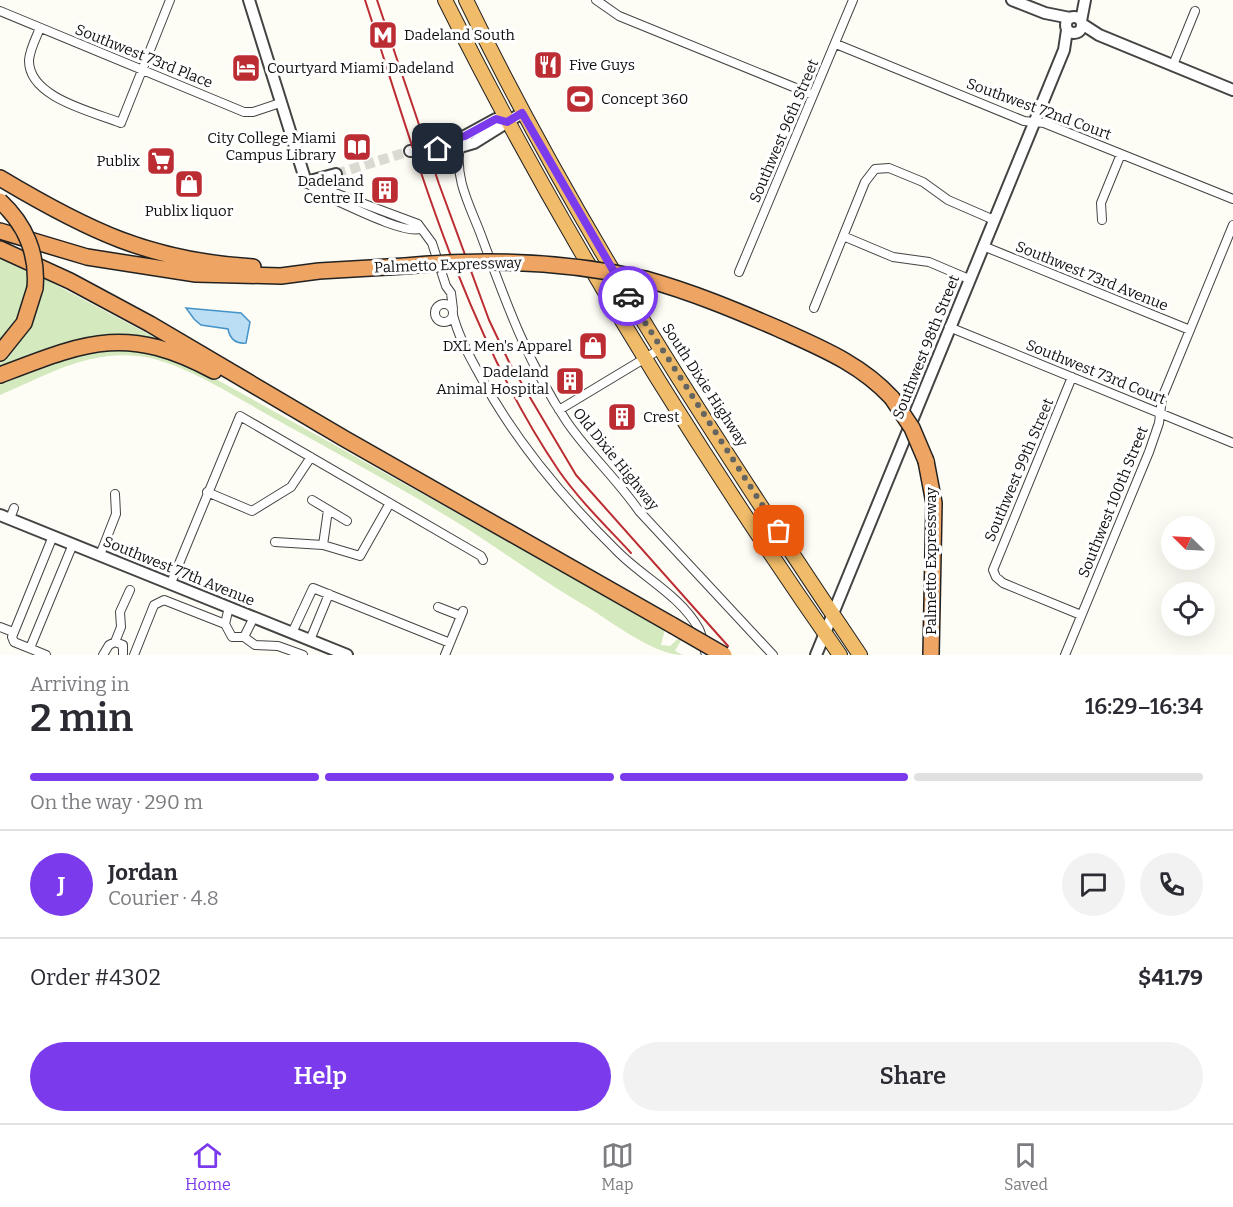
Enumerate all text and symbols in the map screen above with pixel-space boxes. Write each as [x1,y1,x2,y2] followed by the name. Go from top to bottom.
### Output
[367,19,399,51] metro station icon: Dadeland South
[73,20,215,92] street label: Southwest 73rd Place
[404,26,515,44] place label: Dadeland South
[532,49,564,81] restaurant icon: Five Guys
[230,52,262,84] hotel icon: Courtyard Miami Dadeland
[569,56,635,74] place label: Five Guys
[746,56,823,205] street label: Southwest 96th Street
[267,59,454,77] place label: Courtyard Miami Dadeland
[964,74,1114,144] street label: Southwest 72nd Court
[564,83,596,115] sports icon: Concept 360
[601,90,688,108] place label: Concept 360
[412,123,463,174] pin
[207,129,337,164] place label: City College Miami Campus Library
[341,131,373,163] library icon: City College Miami Campus Library
[421,132,454,165] icon: home
[145,145,177,177] supermarket icon: Publix
[96,152,141,170] place label: Publix
[173,168,205,200] shop icon: Publix liquor
[298,172,364,207] place label: Dadeland Centre II
[369,174,401,206] building icon: Dadeland Centre II
[145,202,234,220] place label: Publix liquor
[1013,237,1171,315] street label: Southwest 73rd Avenue
[374,253,522,277] street label: Palmetto Expressway
[598,266,658,326] courier
[889,272,963,422] street label: Southwest 98th Street
[612,280,645,313] icon: car
[658,320,752,450] street label: South Dixie Highway
[577,330,609,362] shop icon: DXL Men's Apparel
[1023,336,1169,409] street label: Southwest 73rd Court
[443,337,572,355] place label: DXL Men's Apparel
[436,363,549,398] place label: Dadeland Animal Hospital
[554,365,586,397] building icon: Dadeland Animal Hospital
[981,395,1058,544] street label: Southwest 99th Street
[606,401,638,433] building icon: Crest
[569,404,663,514] street label: Old Dixie Highway
[643,408,680,426] place label: Crest
[1074,423,1152,580] street label: Southwest 100th Street
[922,487,940,635] street label: Palmetto Expressway
[753,505,804,556] pin
[762,514,795,547] icon: bag
[1161,516,1215,570] north arrow
[1161,516,1215,636] map controls
[101,532,257,610] street label: Southwest 77th Avenue
[1161,582,1215,636] button: locate
[30,672,129,696] text: Arriving in
[1085,693,1203,720] text: 16:29–16:34
[30,695,133,741] text: 2 min
[30,790,203,814] text: On the way · 290 m
[1062,853,1125,916] button: chat
[1140,853,1203,916] button: phone
[108,859,178,886] text: Jordan
[58,871,65,898] text: J
[108,886,219,910] text: Courier · 4.8
[30,964,161,991] text: Order #4302
[1138,964,1203,991] text: $41.79
[30,1042,611,1111] button: Help
[623,1042,1203,1111] button: Share
[185,1139,231,1194] tab: Home
[601,1139,634,1194] tab: Map
[1004,1139,1048,1194] tab: Saved

